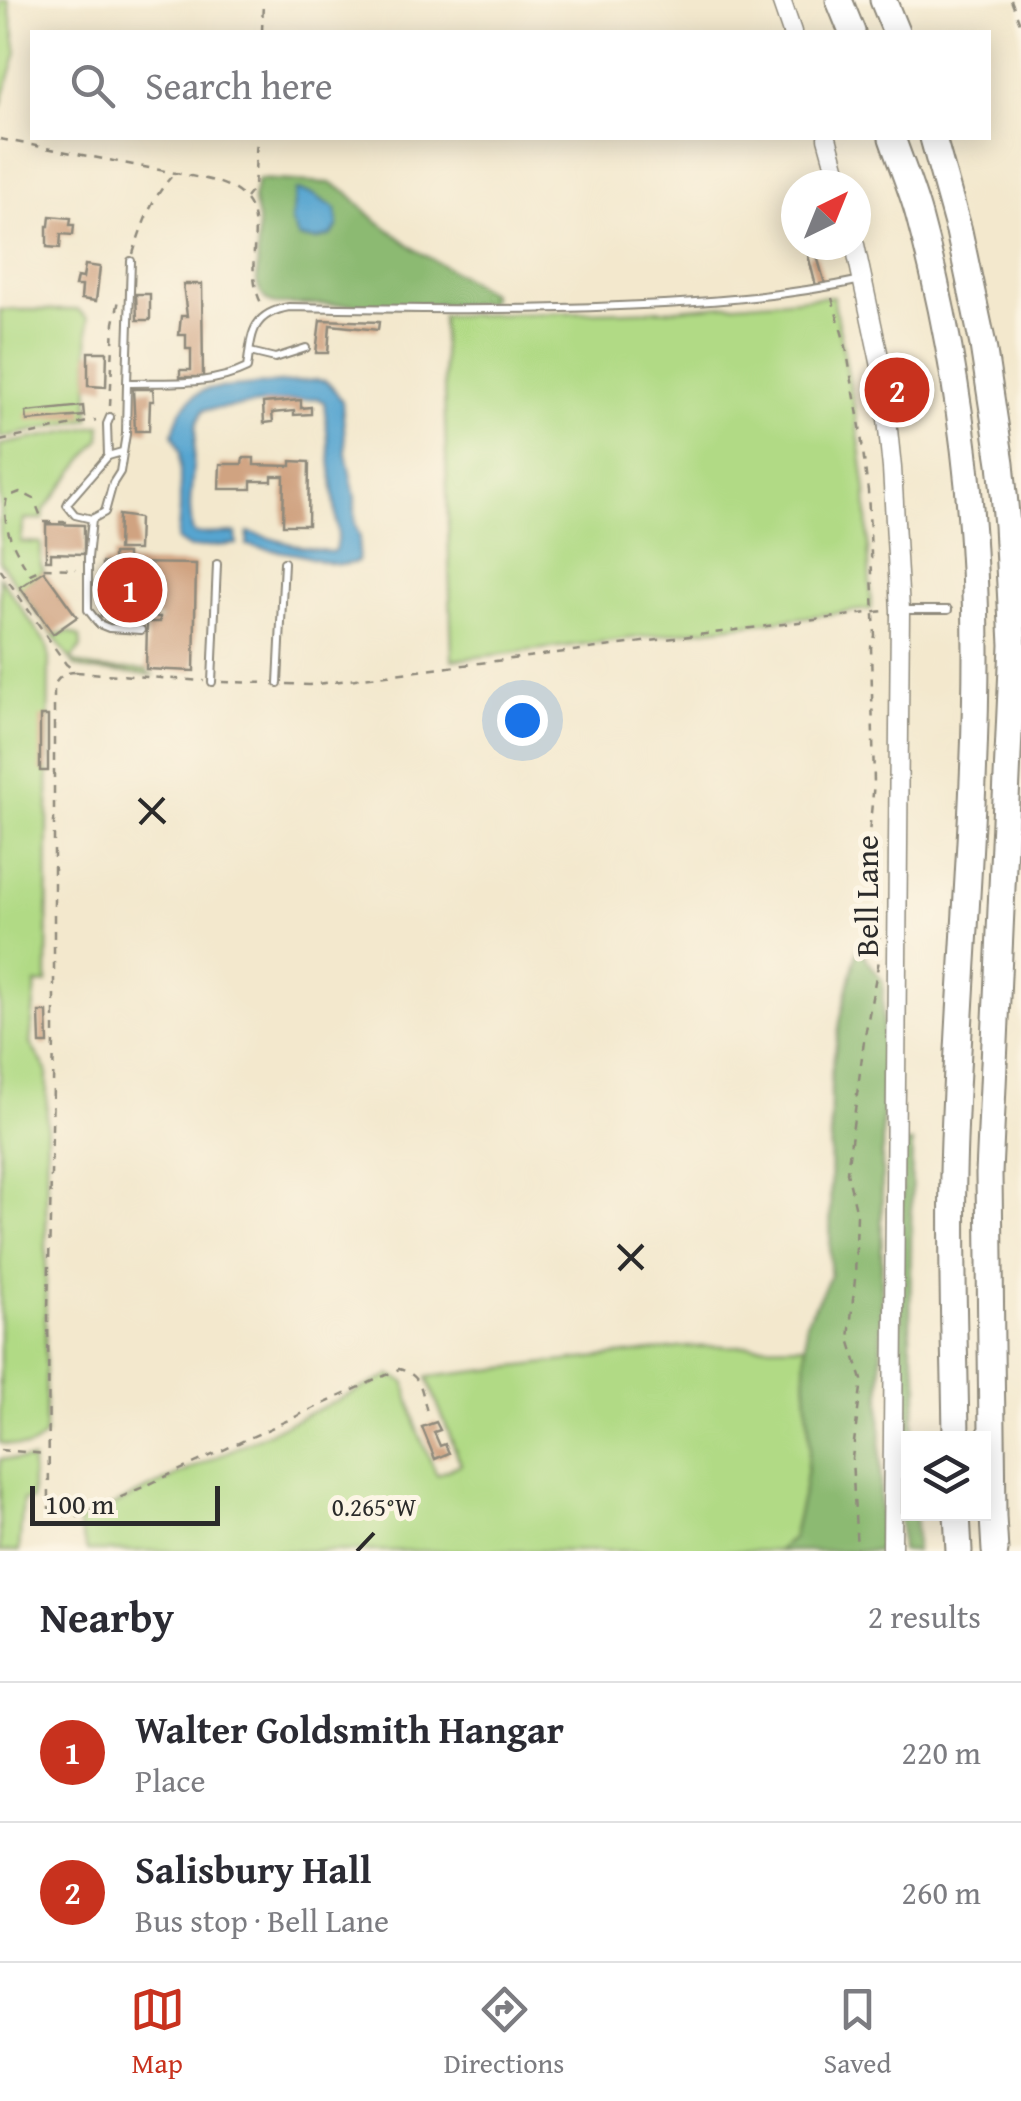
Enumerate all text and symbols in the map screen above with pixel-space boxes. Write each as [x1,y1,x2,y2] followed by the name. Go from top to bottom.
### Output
[30,30,991,140] search box
[145,57,333,113] text: Search here
[65,58,120,113] icon: search
[781,170,871,260] north arrow
[864,352,930,428] pin: 2
[98,552,162,628] pin: 1
[497,695,548,746] your location
[843,835,890,957] street label: Bell Lane
[901,1431,991,1521] map controls
[901,1431,991,1521] button: layers
[30,1481,220,1526] scale bar
[45,1483,114,1524] text: 100 m
[332,1489,416,1525] text: 0.265°W
[40,1586,174,1647] text: Nearby
[868,1593,981,1640] text: 2 results
[135,1701,564,1757] text: Walter Goldsmith Hangar
[64,1729,81,1776] text: 1
[902,1729,981,1776] text: 220 m
[135,1757,206,1804] text: Place
[135,1841,372,1897] text: Salisbury Hall
[64,1869,81,1916] text: 2
[902,1869,981,1916] text: 260 m
[135,1897,389,1944] text: Bus stop · Bell Lane
[130,1982,185,2083] tab: Map
[444,1982,564,2083] tab: Directions
[824,1982,891,2083] tab: Saved

